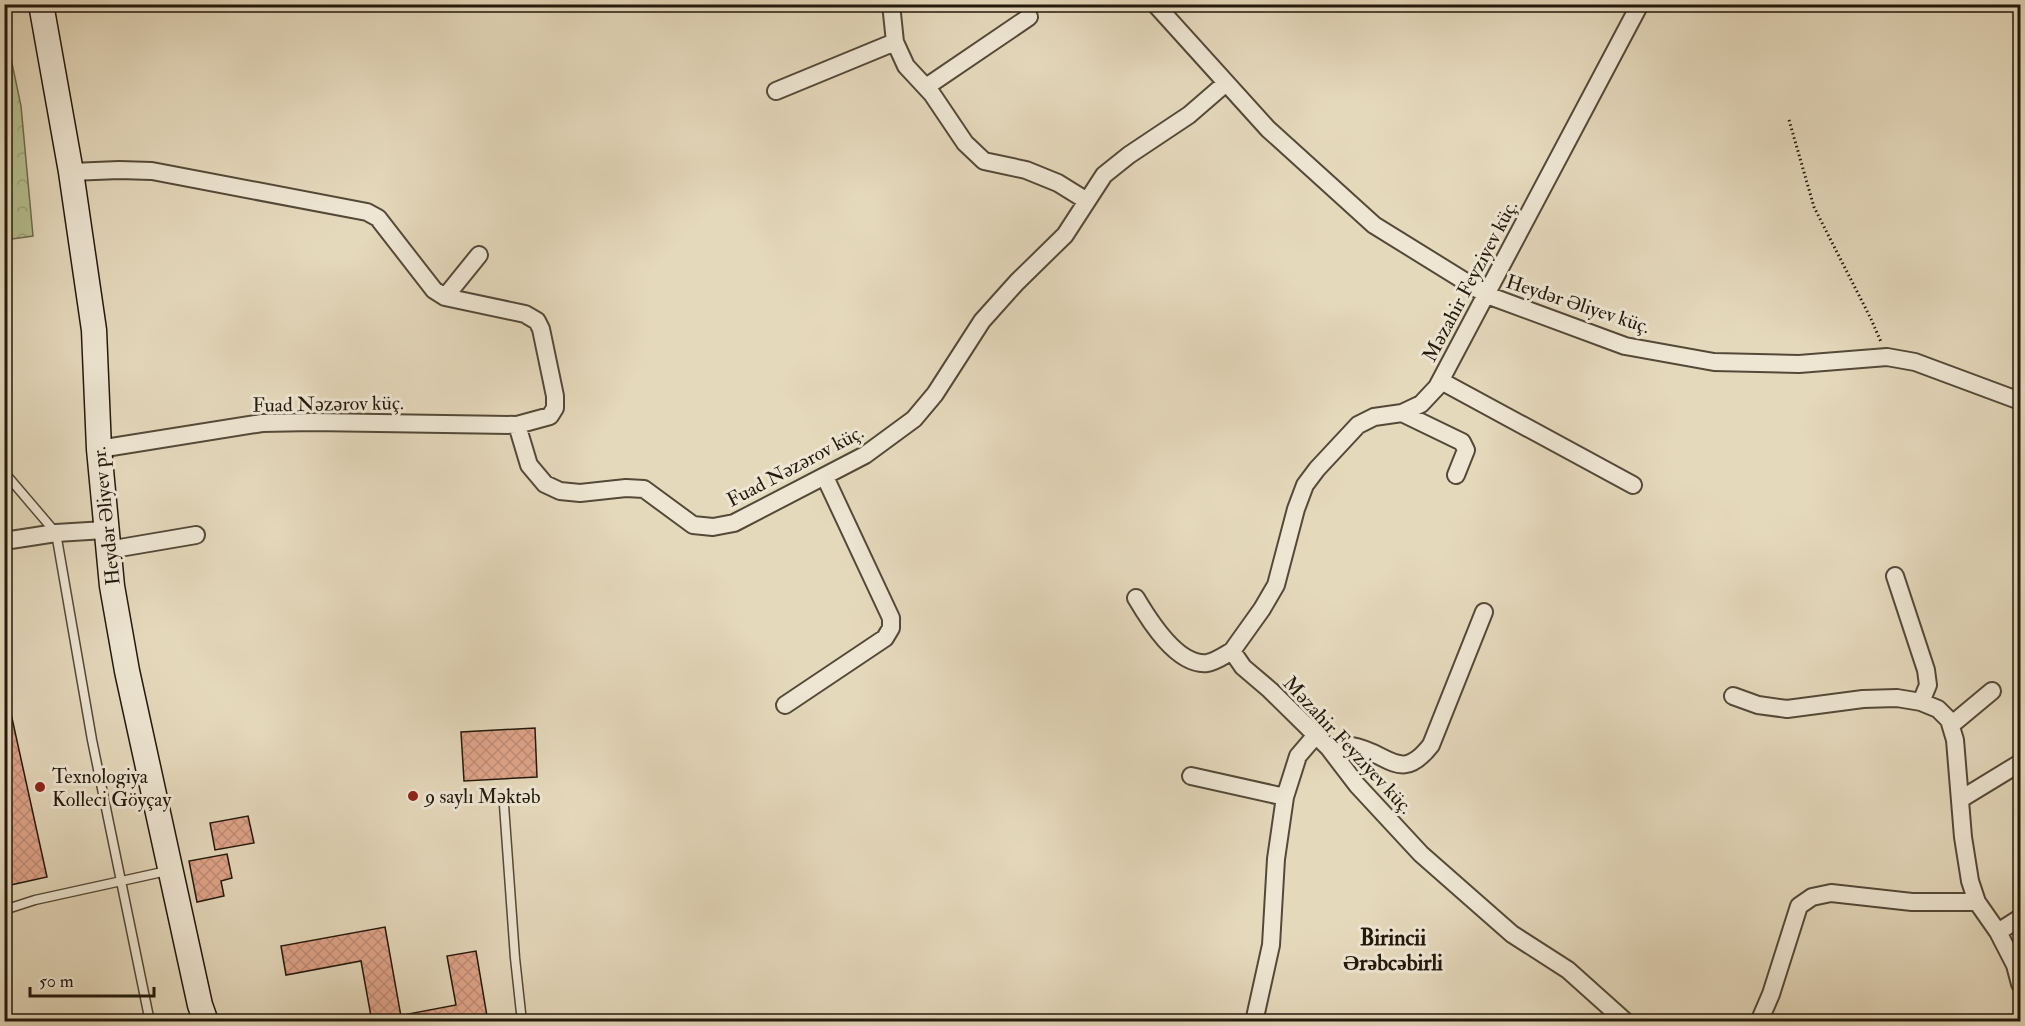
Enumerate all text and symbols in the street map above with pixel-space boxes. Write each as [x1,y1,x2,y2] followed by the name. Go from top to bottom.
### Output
[1417,196,1523,366] street label: Məzahir Feyziyev küç.
[1503,269,1653,339] street label: Heydər Əliyev küç.
[252,390,404,418] street label: Fuad Nəzərov küç.
[722,419,868,513] street label: Fuad Nəzərov küç.
[86,445,127,587] street label: Heydər Əliyev pr.
[1278,671,1418,819] street label: Məzahir Feyziyev küç.
[52,764,172,812] place label: Texnologiya Kolleci Göyçay
[33,780,47,794] marker: Texnologiya Kolleci Göyçay
[423,784,541,809] place label: 9 saylı Məktəb
[406,789,420,803] marker: 9 saylı Məktəb
[1343,924,1443,977] district label: Birincii Ərəbcəbirli
[30,960,154,998] scale bar
[39,970,74,993] text: 50 m

